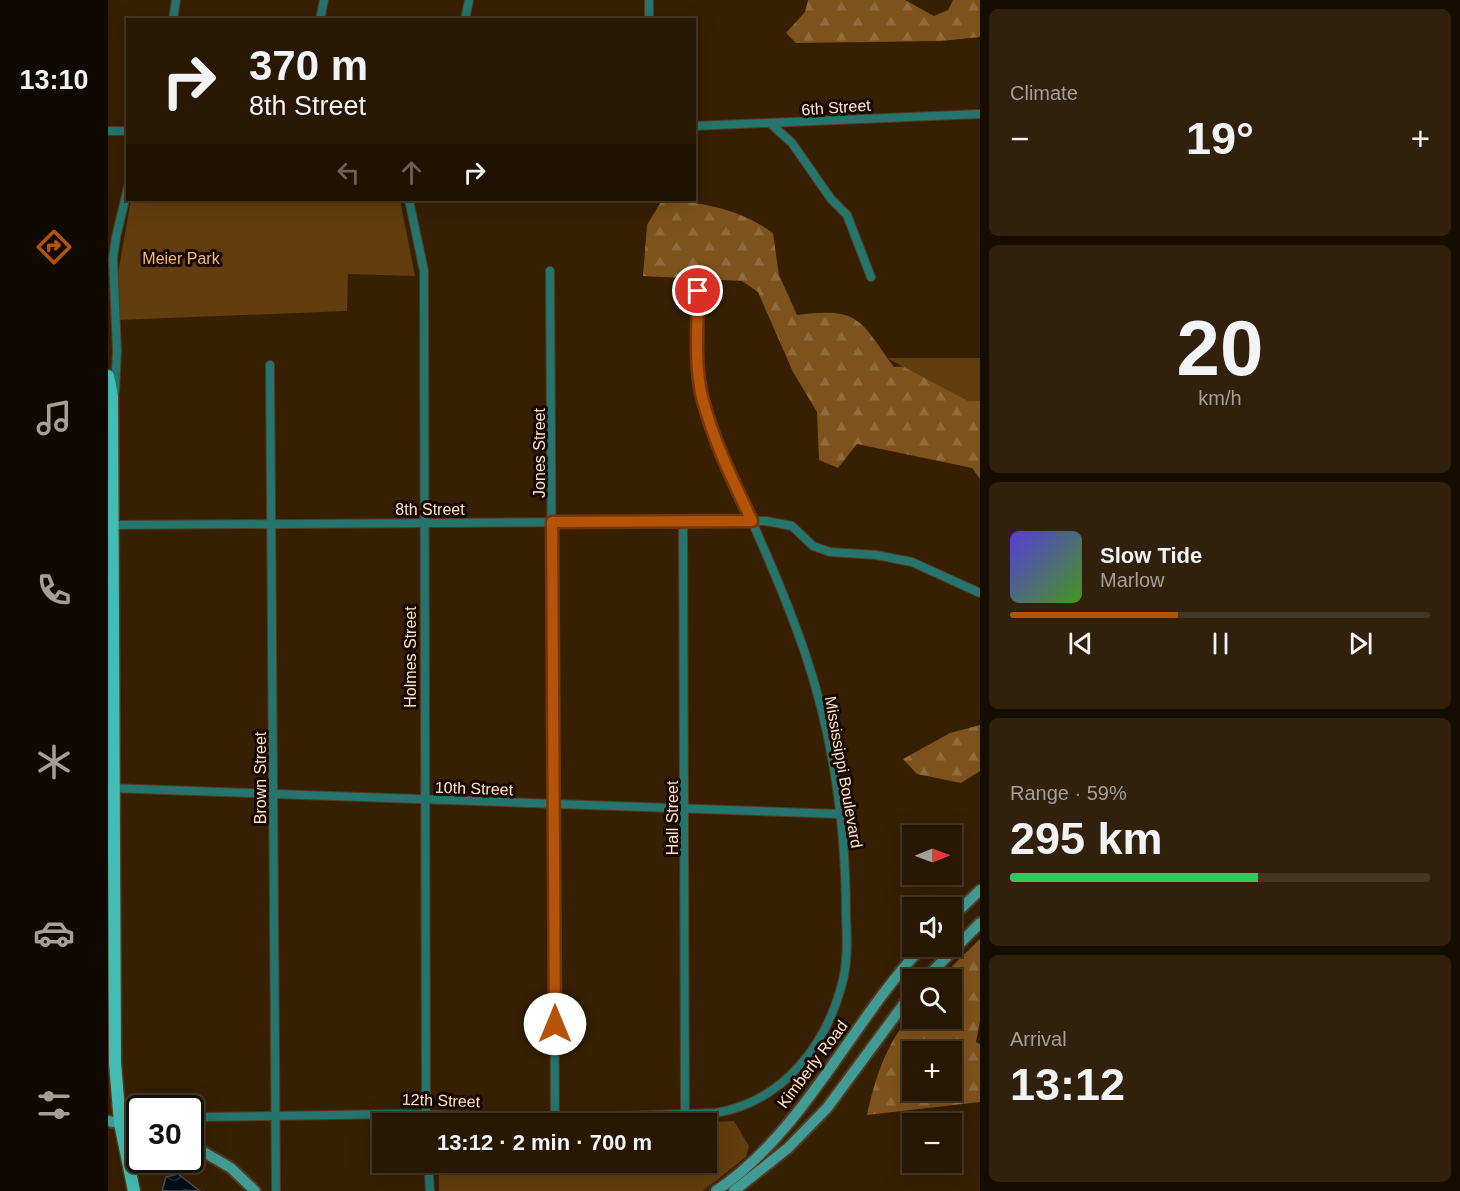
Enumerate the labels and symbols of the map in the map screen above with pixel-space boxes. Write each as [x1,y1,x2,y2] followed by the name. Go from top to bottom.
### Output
[801,97,872,118] street label: 6th Street
[142,250,221,267] park label: Meier Park
[672,265,723,316] pin
[531,408,548,498] street label: Jones Street
[395,501,465,518] street label: 8th Street
[402,606,419,708] street label: Holmes Street
[822,695,865,849] street label: Mississippi Boulevard
[252,731,269,824] street label: Brown Street
[435,779,514,798] street label: 10th Street
[664,780,681,855] street label: Hall Street
[902,825,962,885] north arrow
[523,992,587,1056] position arrow
[774,1017,851,1111] street label: Kimberly Road
[402,1091,481,1110] street label: 12th Street
[126,1095,204,1173] speed limit sign: 30

